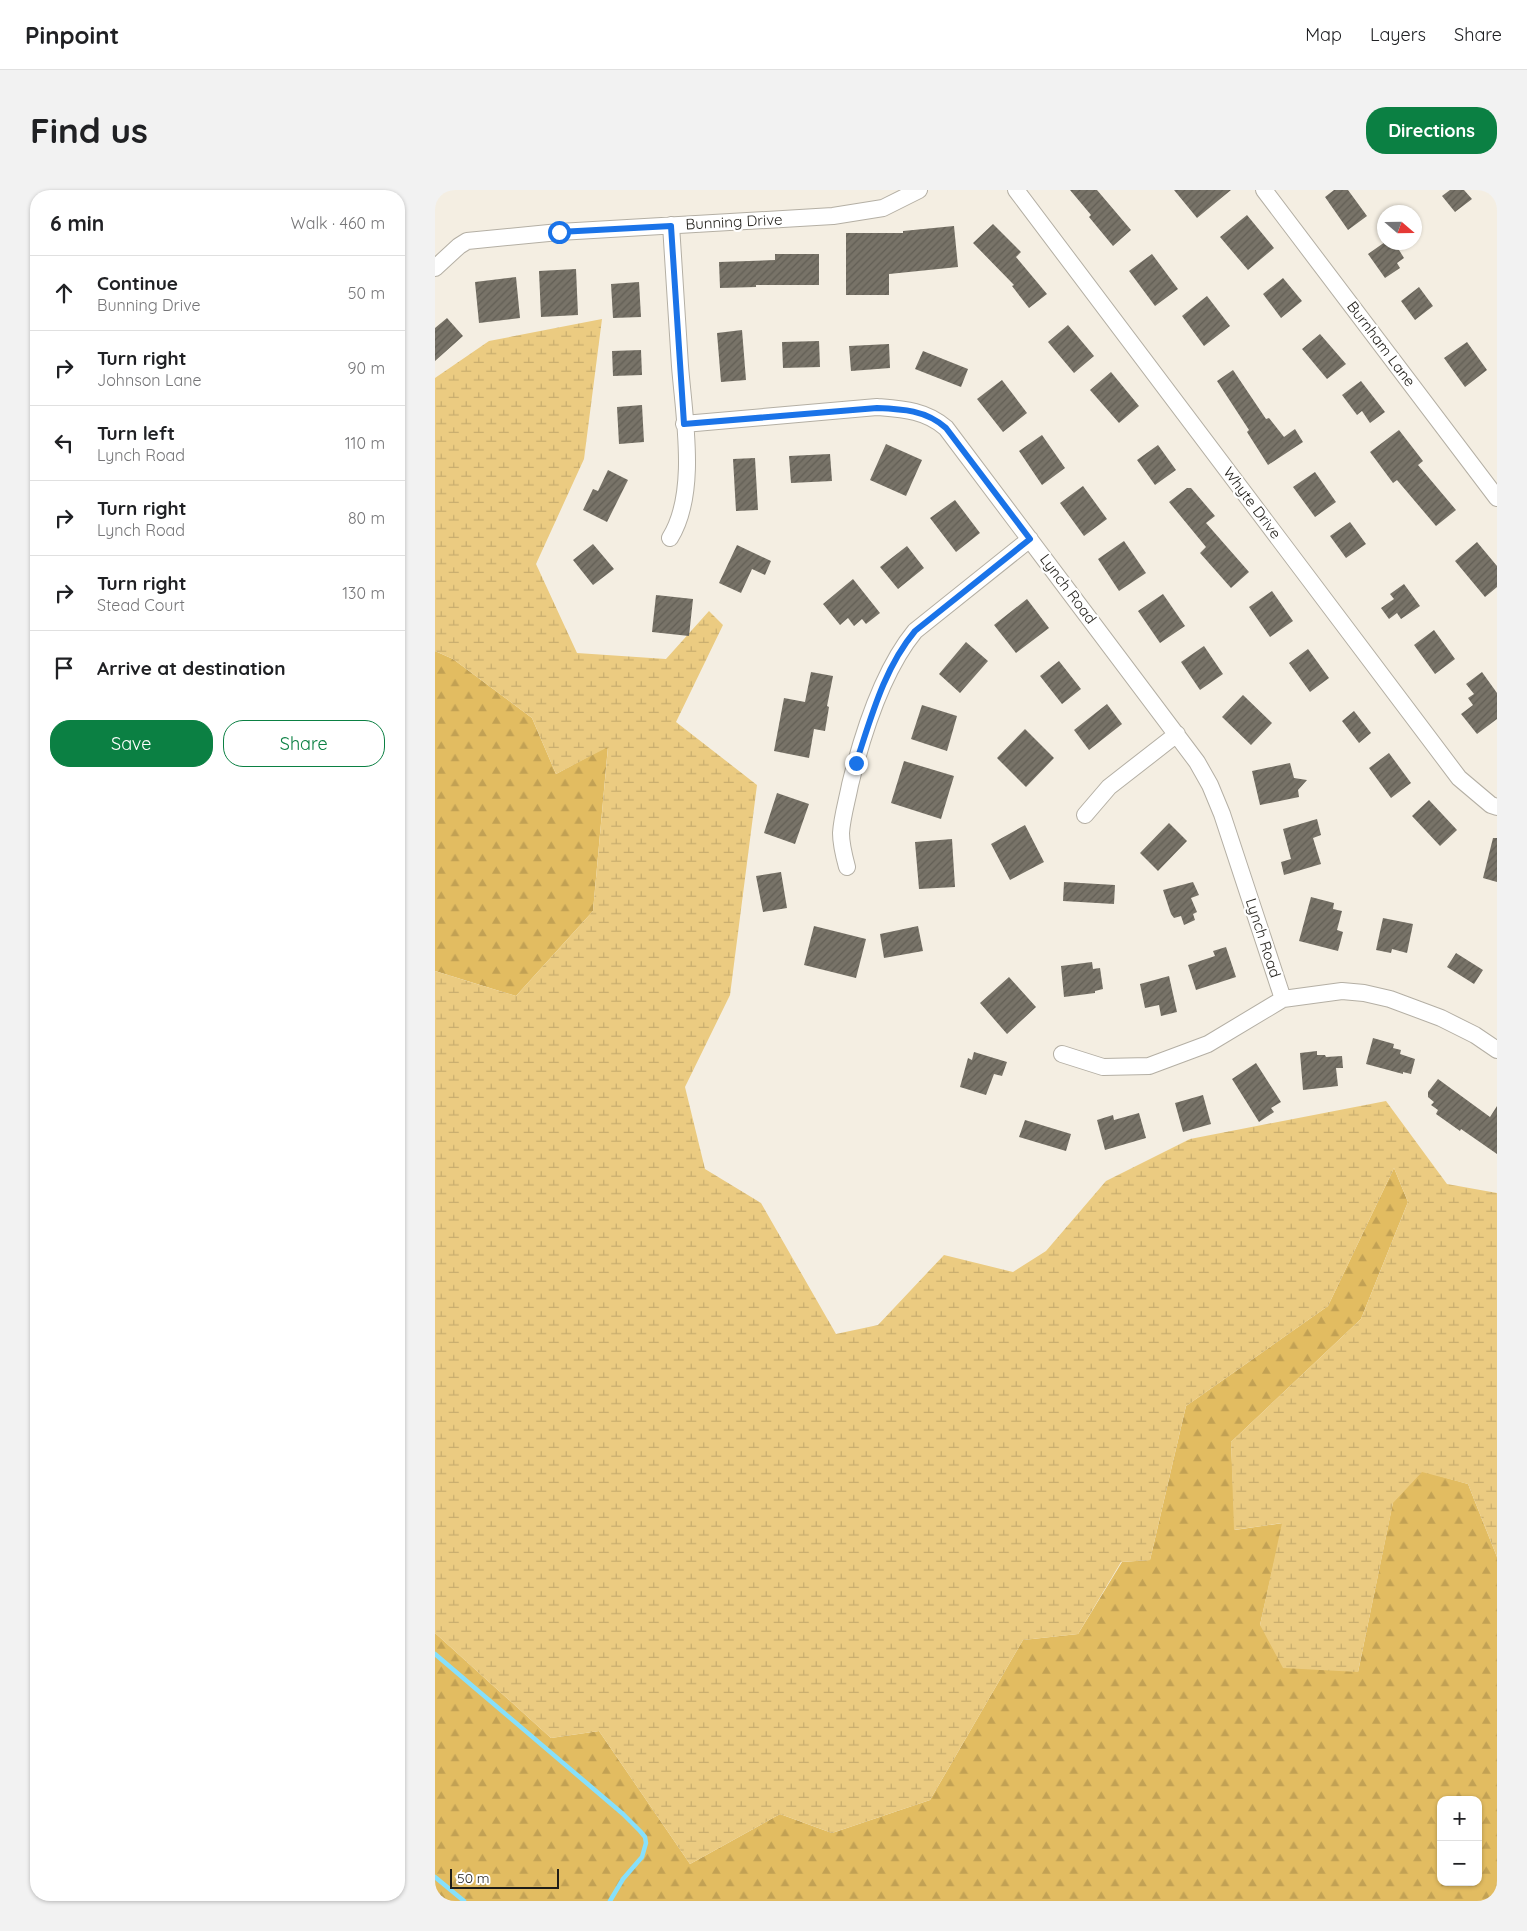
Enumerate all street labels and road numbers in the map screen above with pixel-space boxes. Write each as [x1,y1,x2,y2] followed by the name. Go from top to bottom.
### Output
[685,209,783,234] street label: Bunning Drive
[1343,297,1420,390] street label: Burnham Lane
[1219,463,1286,542] street label: Whyte Drive
[1036,550,1101,627] street label: Lynch Road
[1242,896,1285,980] street label: Lynch Road

